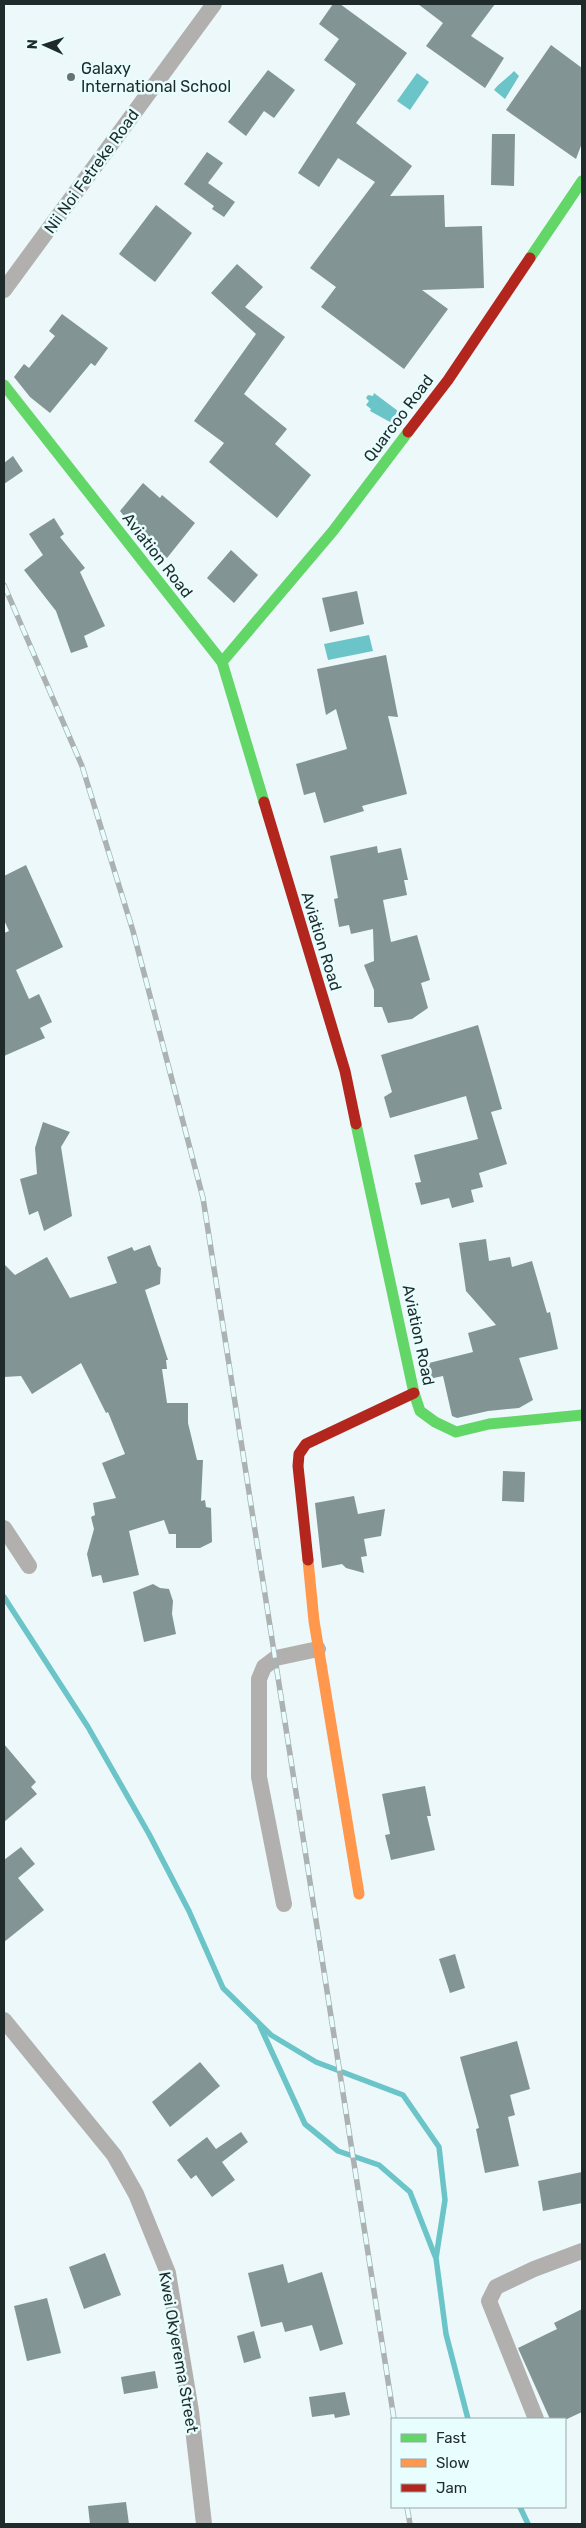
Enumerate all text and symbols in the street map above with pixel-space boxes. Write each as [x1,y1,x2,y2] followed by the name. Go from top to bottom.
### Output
[20,20,70,70] north arrow
[24,39,41,50] text: N
[81,59,231,96] place label: Galaxy International School
[65,71,77,83] marker: Galaxy International School
[40,106,143,237] street label: Nii Noi Fetreke Road
[359,371,437,466] street label: Quarcoo Road
[119,509,197,602] street label: Aviation Road
[297,889,346,993] street label: Aviation Road
[399,1283,438,1387] street label: Aviation Road
[155,2270,202,2434] street label: Kwei Okyerema Street
[391,2418,566,2508] legend
[436,2429,466,2447] text: Fast
[436,2454,469,2472] text: Slow
[436,2479,467,2497] text: Jam

